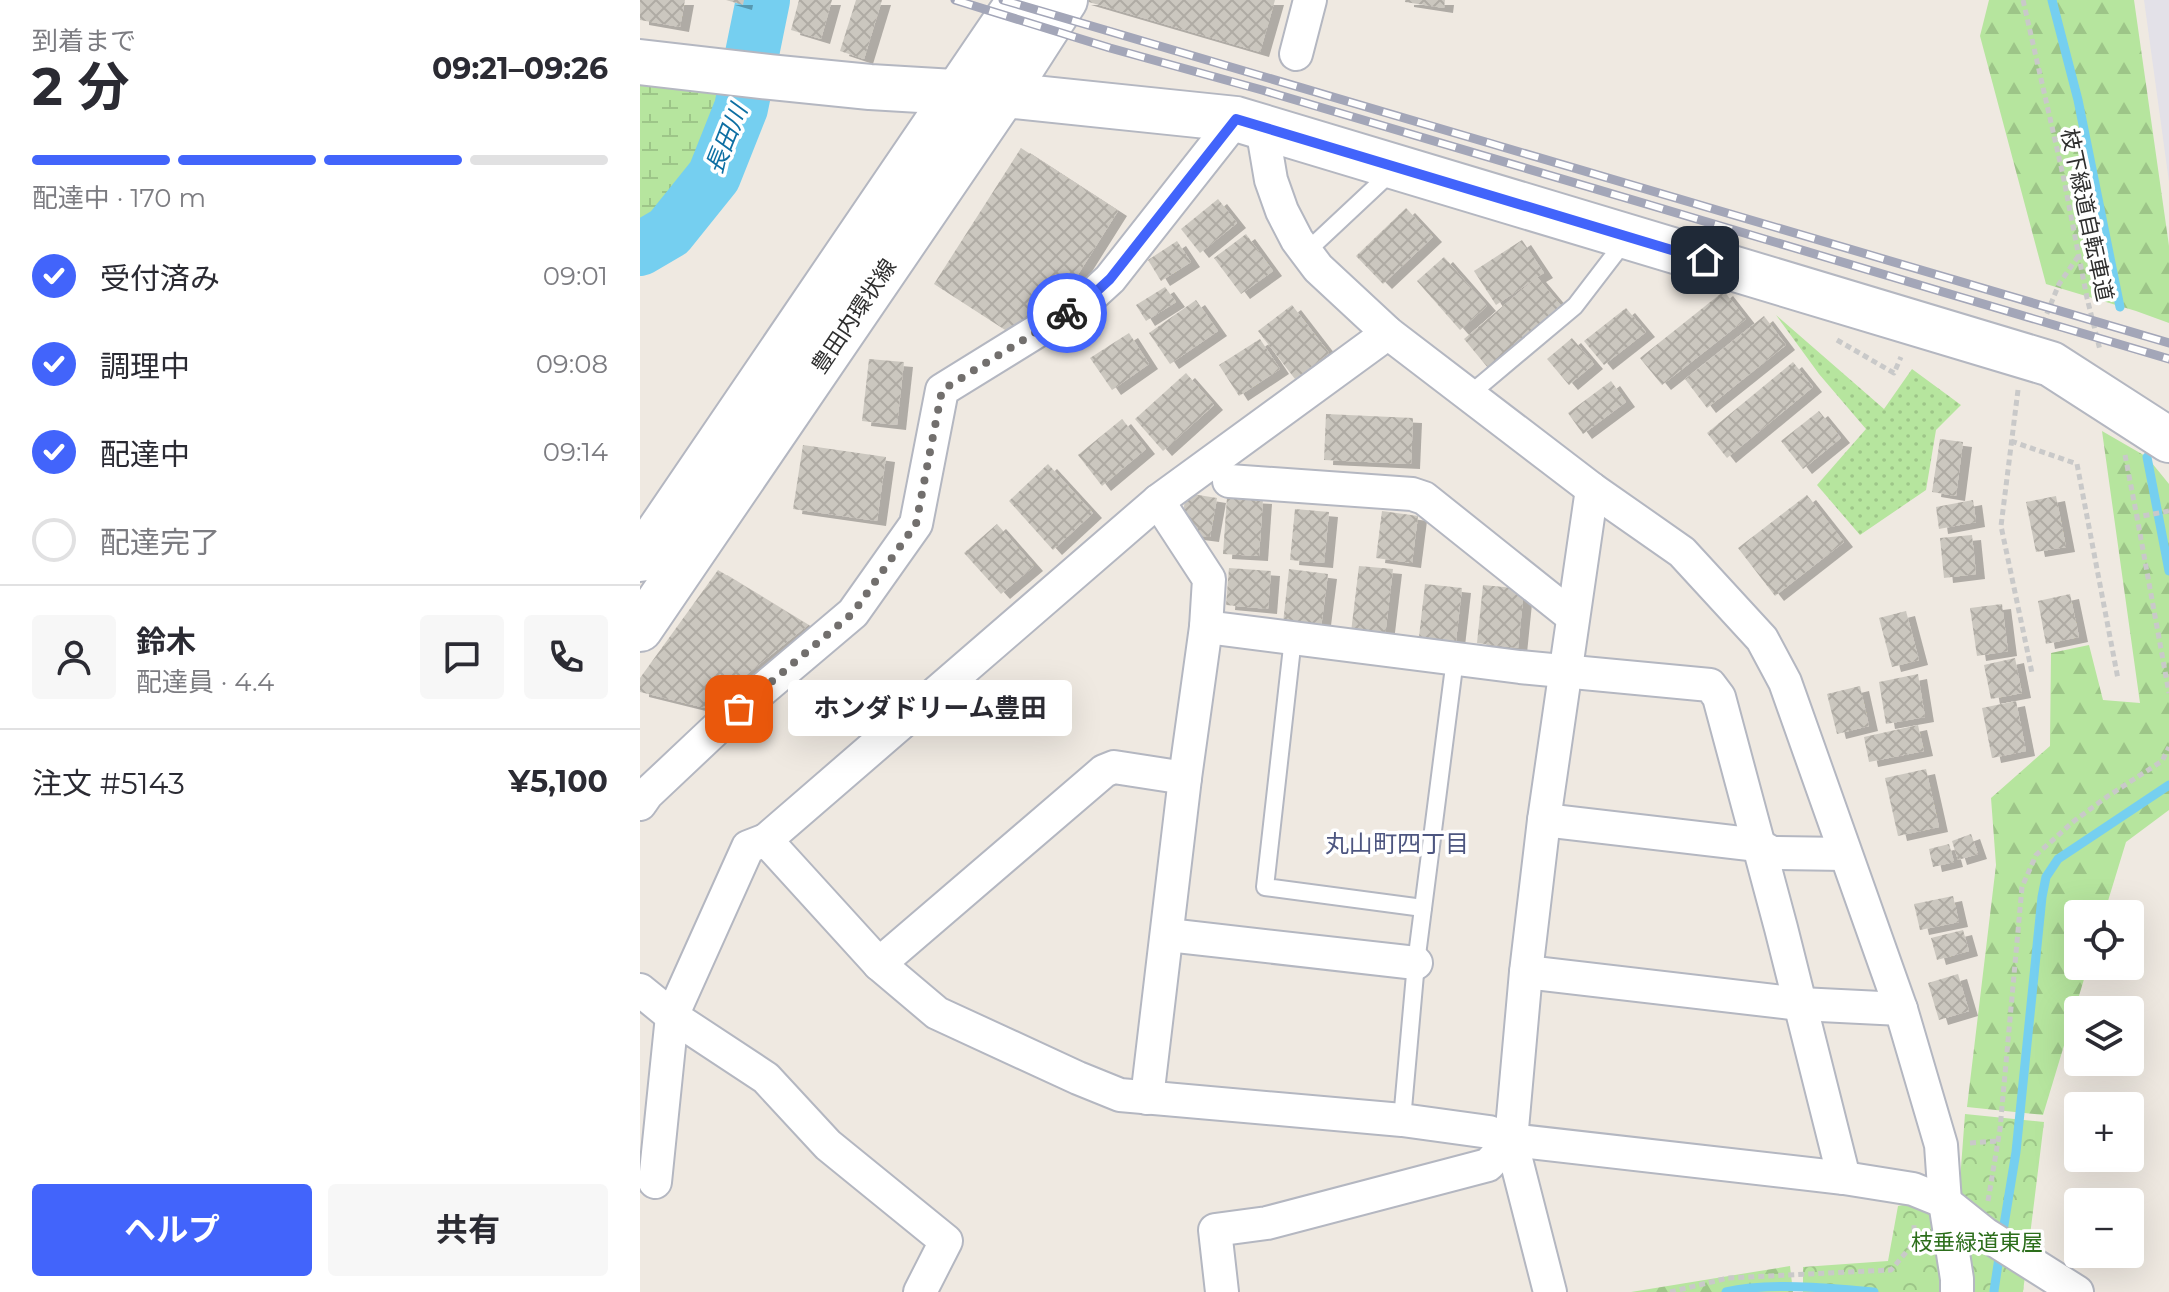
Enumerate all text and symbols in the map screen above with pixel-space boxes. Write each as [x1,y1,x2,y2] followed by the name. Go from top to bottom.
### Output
[32,25,136,57] text: 到着まで
[432,50,608,87] text: 09:21–09:26
[32,55,129,118] text: 2 分
[699,97,754,178] water label: 長田川
[2055,126,2119,304] street label: 枝下緑道自転車道
[32,182,206,214] text: 配達中 · 170 m
[1671,226,1739,294] pin
[1683,238,1727,282] icon: home
[32,254,76,298] icon: check
[806,254,902,378] street label: 豊田内環状線
[100,260,220,297] text: 受付済み
[543,260,608,292] text: 09:01
[1027,273,1107,353] courier
[1045,291,1089,335] icon: bike
[32,342,76,386] icon: check
[100,348,190,385] text: 調理中
[536,348,608,380] text: 09:08
[32,430,76,474] icon: check
[100,436,190,473] text: 配達中
[543,436,608,468] text: 09:14
[100,524,220,561] text: 配達完了
[32,615,116,699] button: person
[420,615,504,699] button: chat
[524,615,608,699] button: phone
[136,623,196,660] text: 鈴木
[136,666,274,698] text: 配達員 · 4.4
[705,675,773,743] pin
[787,681,1071,737] callout: ホンダドリーム豊田
[717,687,761,731] icon: bag
[813,692,1047,724] text: ホンダドリーム豊田
[508,763,608,800] text: ¥5,100
[32,765,185,802] text: 注文 #5143
[1325,829,1469,858] district label: 丸山町四丁目
[2064,900,2144,1268] map controls
[2064,900,2144,980] button: locate
[2064,996,2144,1076] button: layers
[2064,1092,2144,1172] button: +
[32,1184,312,1276] button: ヘルプ
[328,1184,608,1276] button: 共有
[2064,1188,2144,1268] button: −
[1911,1229,2043,1256] park label: 枝垂緑道東屋

